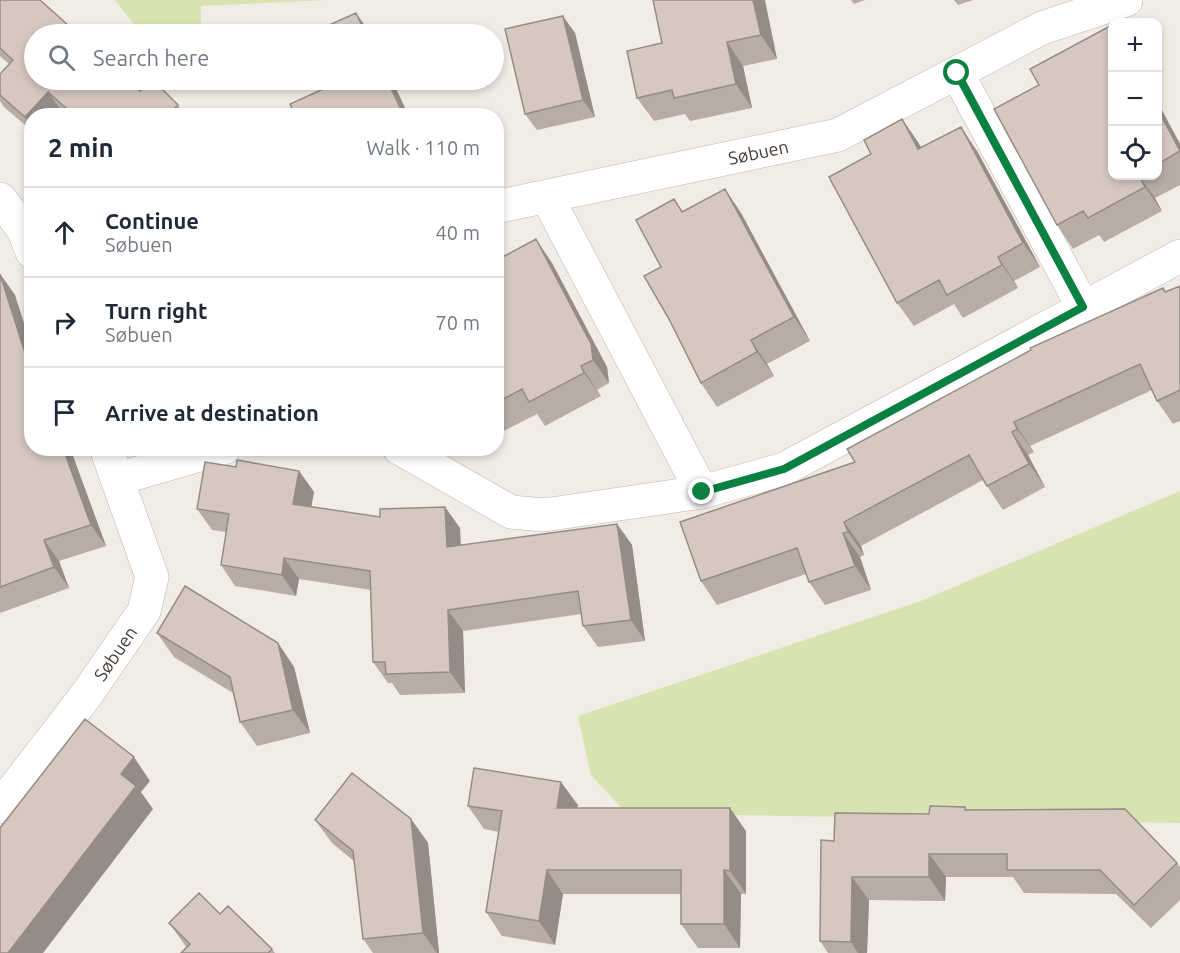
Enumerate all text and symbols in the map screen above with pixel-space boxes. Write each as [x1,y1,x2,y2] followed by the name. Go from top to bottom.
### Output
[1108,18,1162,180] map controls
[1108,18,1162,72] button: +
[24,24,504,90] search box
[45,41,78,74] icon: search
[93,45,209,70] text: Search here
[943,59,969,85] route start
[1108,72,1162,126] button: −
[1108,126,1162,180] button: locate
[48,133,114,162] text: 2 min
[367,136,480,159] text: Walk · 110 m
[726,136,790,168] street label: Søbuen
[105,208,199,233] text: Continue
[48,216,81,249] icon: ahead
[436,221,480,244] text: 40 m
[105,233,173,256] text: Søbuen
[105,298,207,323] text: Turn right
[48,306,81,339] icon: right
[436,311,480,334] text: 70 m
[105,323,173,346] text: Søbuen
[48,396,81,429] icon: arrive
[105,400,319,425] text: Arrive at destination
[688,478,714,504] route end
[89,622,140,684] street label: Søbuen

